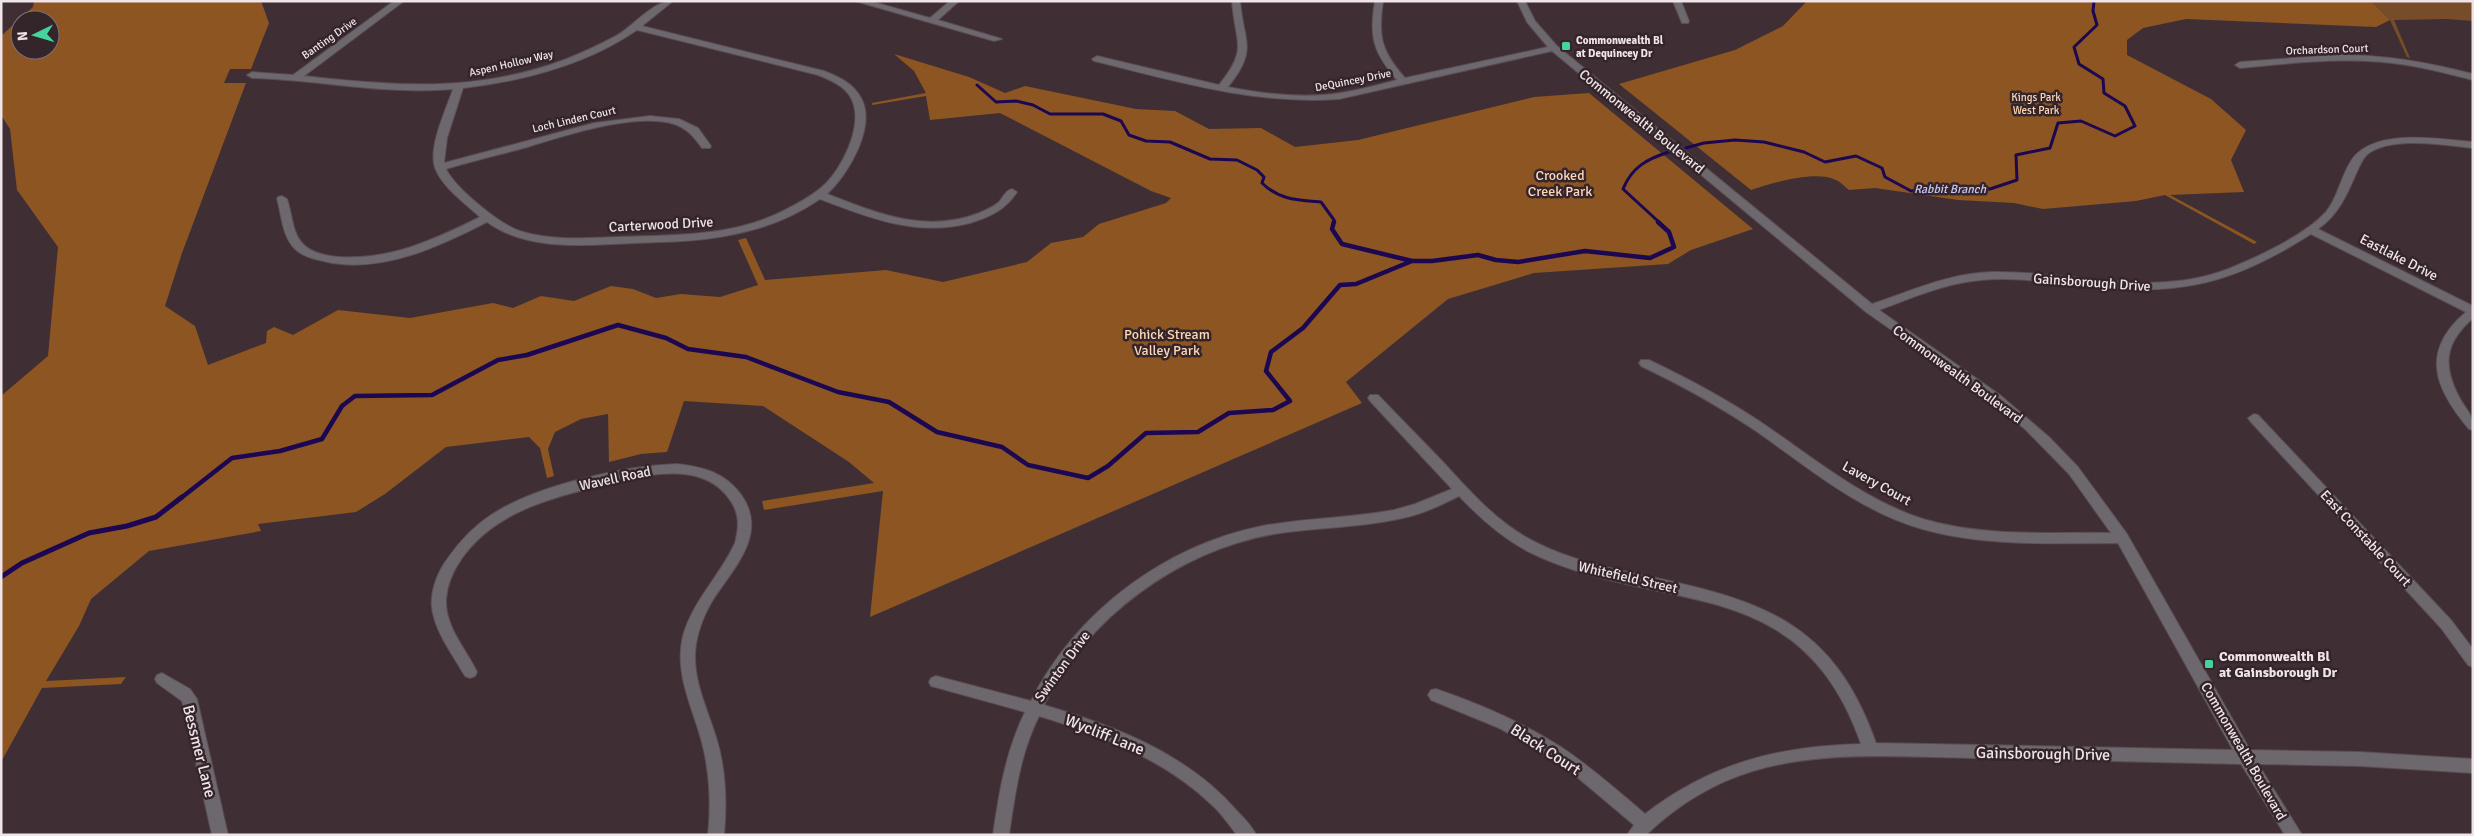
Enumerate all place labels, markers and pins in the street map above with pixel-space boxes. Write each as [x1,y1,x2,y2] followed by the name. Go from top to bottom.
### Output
[1576,34,1664,60] place label: Commonwealth Bl at Dequincey Dr
[1560,40,1572,52] marker: Commonwealth Bl at Dequincey Dr
[2219,648,2338,681] place label: Commonwealth Bl at Gainsborough Dr
[2203,658,2215,670] marker: Commonwealth Bl at Gainsborough Dr

